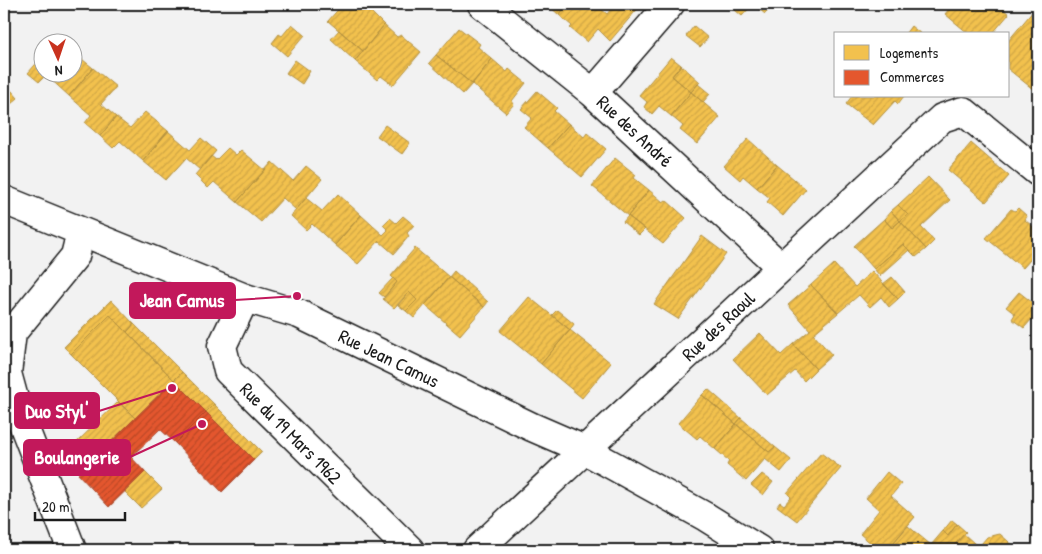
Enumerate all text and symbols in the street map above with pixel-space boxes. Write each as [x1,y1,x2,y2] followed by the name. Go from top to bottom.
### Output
[32,32,82,82] north arrow
[834,32,1010,98] legend
[880,42,938,63] text: Logements
[54,62,63,81] text: N
[880,66,944,87] text: Commerces
[591,89,679,173] street label: Rue des André
[130,283,235,318] callout: Jean Camus
[676,285,761,367] street label: Rue des Raoul
[140,286,225,313] text: Jean Camus
[334,322,444,394] street label: Rue Jean Camus
[234,376,348,490] street label: Rue du 19 Mars 1962
[15,393,99,428] callout: Duo Styl'
[25,397,89,425] text: Duo Styl'
[24,440,130,475] callout: Boulangerie
[34,443,120,471] text: Boulangerie
[35,489,125,521] scale bar
[42,496,69,517] text: 20 m

